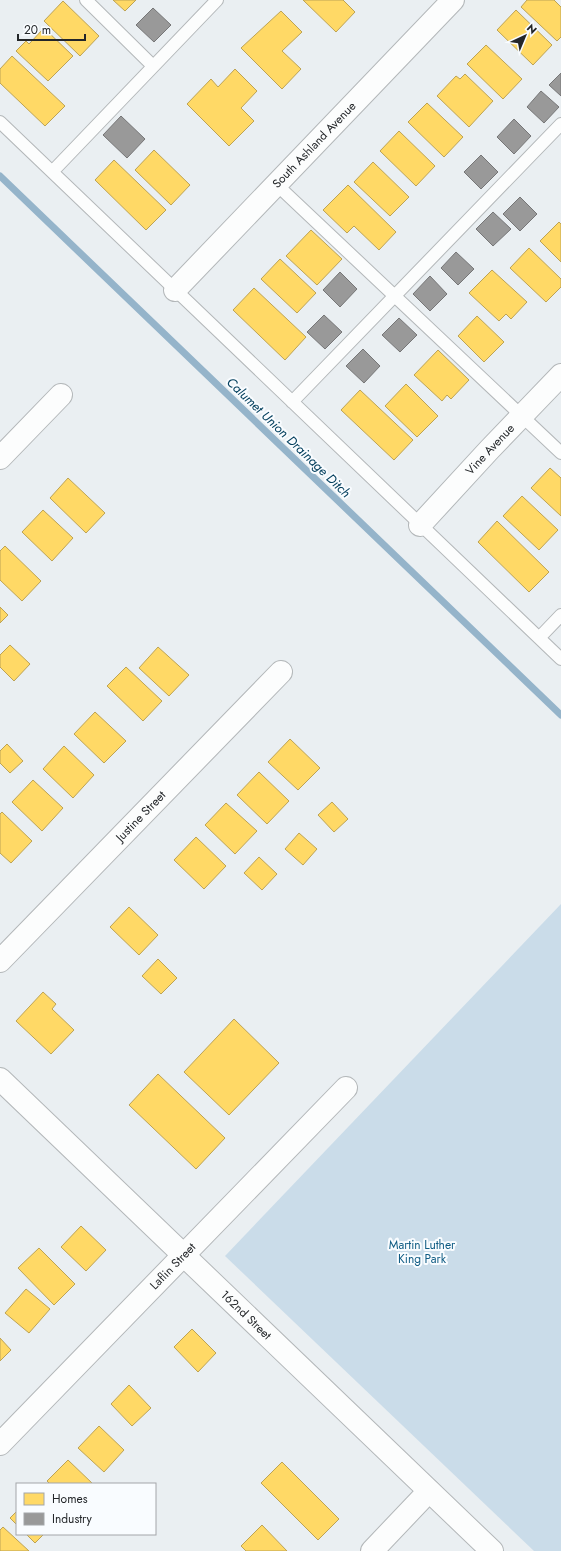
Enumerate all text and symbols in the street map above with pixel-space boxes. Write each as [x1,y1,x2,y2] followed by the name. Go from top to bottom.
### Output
[18,16,85,42] scale bar
[505,16,545,56] north arrow
[523,20,541,38] text: N
[24,21,51,39] text: 20 m
[268,97,360,192] street label: South Ashland Avenue
[222,373,355,502] water label: Calumet Union Drainage Ditch
[461,420,519,479] street label: Vine Avenue
[110,787,170,847] street label: Justine Street
[389,1236,456,1268] park label: Martin Luther King Park
[146,1239,200,1294] street label: Laflin Street
[217,1286,276,1344] street label: 162nd Street
[16,1483,156,1535] legend
[52,1490,88,1508] text: Homes
[52,1510,93,1528] text: Industry

